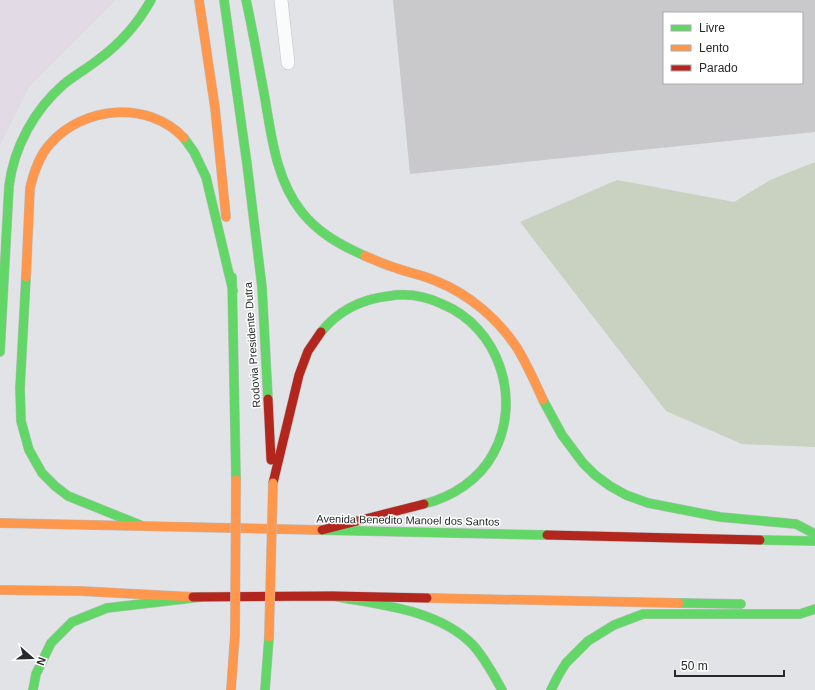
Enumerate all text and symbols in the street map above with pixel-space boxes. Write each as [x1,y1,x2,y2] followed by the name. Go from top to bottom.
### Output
[663,12,803,84] legend
[699,21,725,35] text: Livre
[699,41,729,55] text: Lento
[699,61,738,75] text: Parado
[242,281,262,408] street label: Rodovia Presidente Dutra
[316,512,500,528] street label: Avenida Benedito Manoel dos Santos
[12,638,52,678] north arrow
[675,652,784,678] scale bar
[34,656,48,667] text: N
[681,659,708,673] text: 50 m

